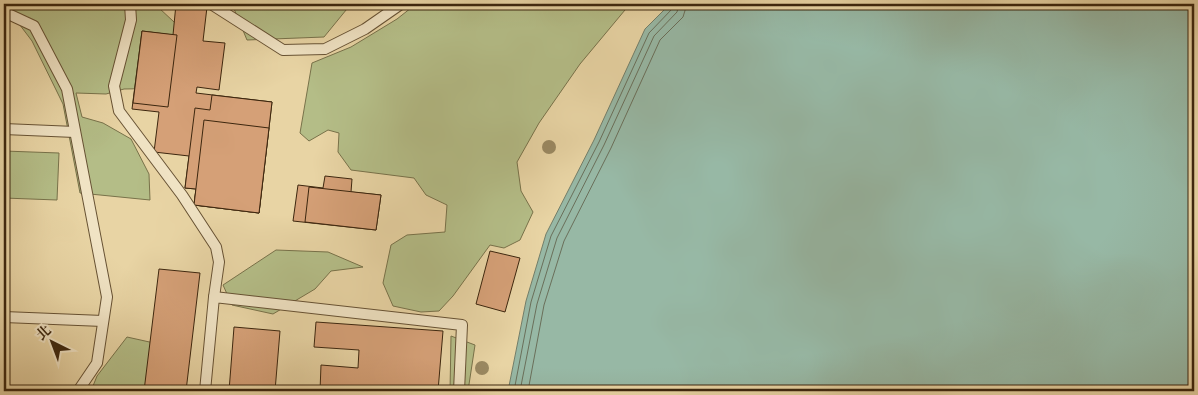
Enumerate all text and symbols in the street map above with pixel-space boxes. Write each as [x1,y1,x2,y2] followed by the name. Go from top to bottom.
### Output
[28,318,78,368] north arrow
[33,322,55,344] text: 北

